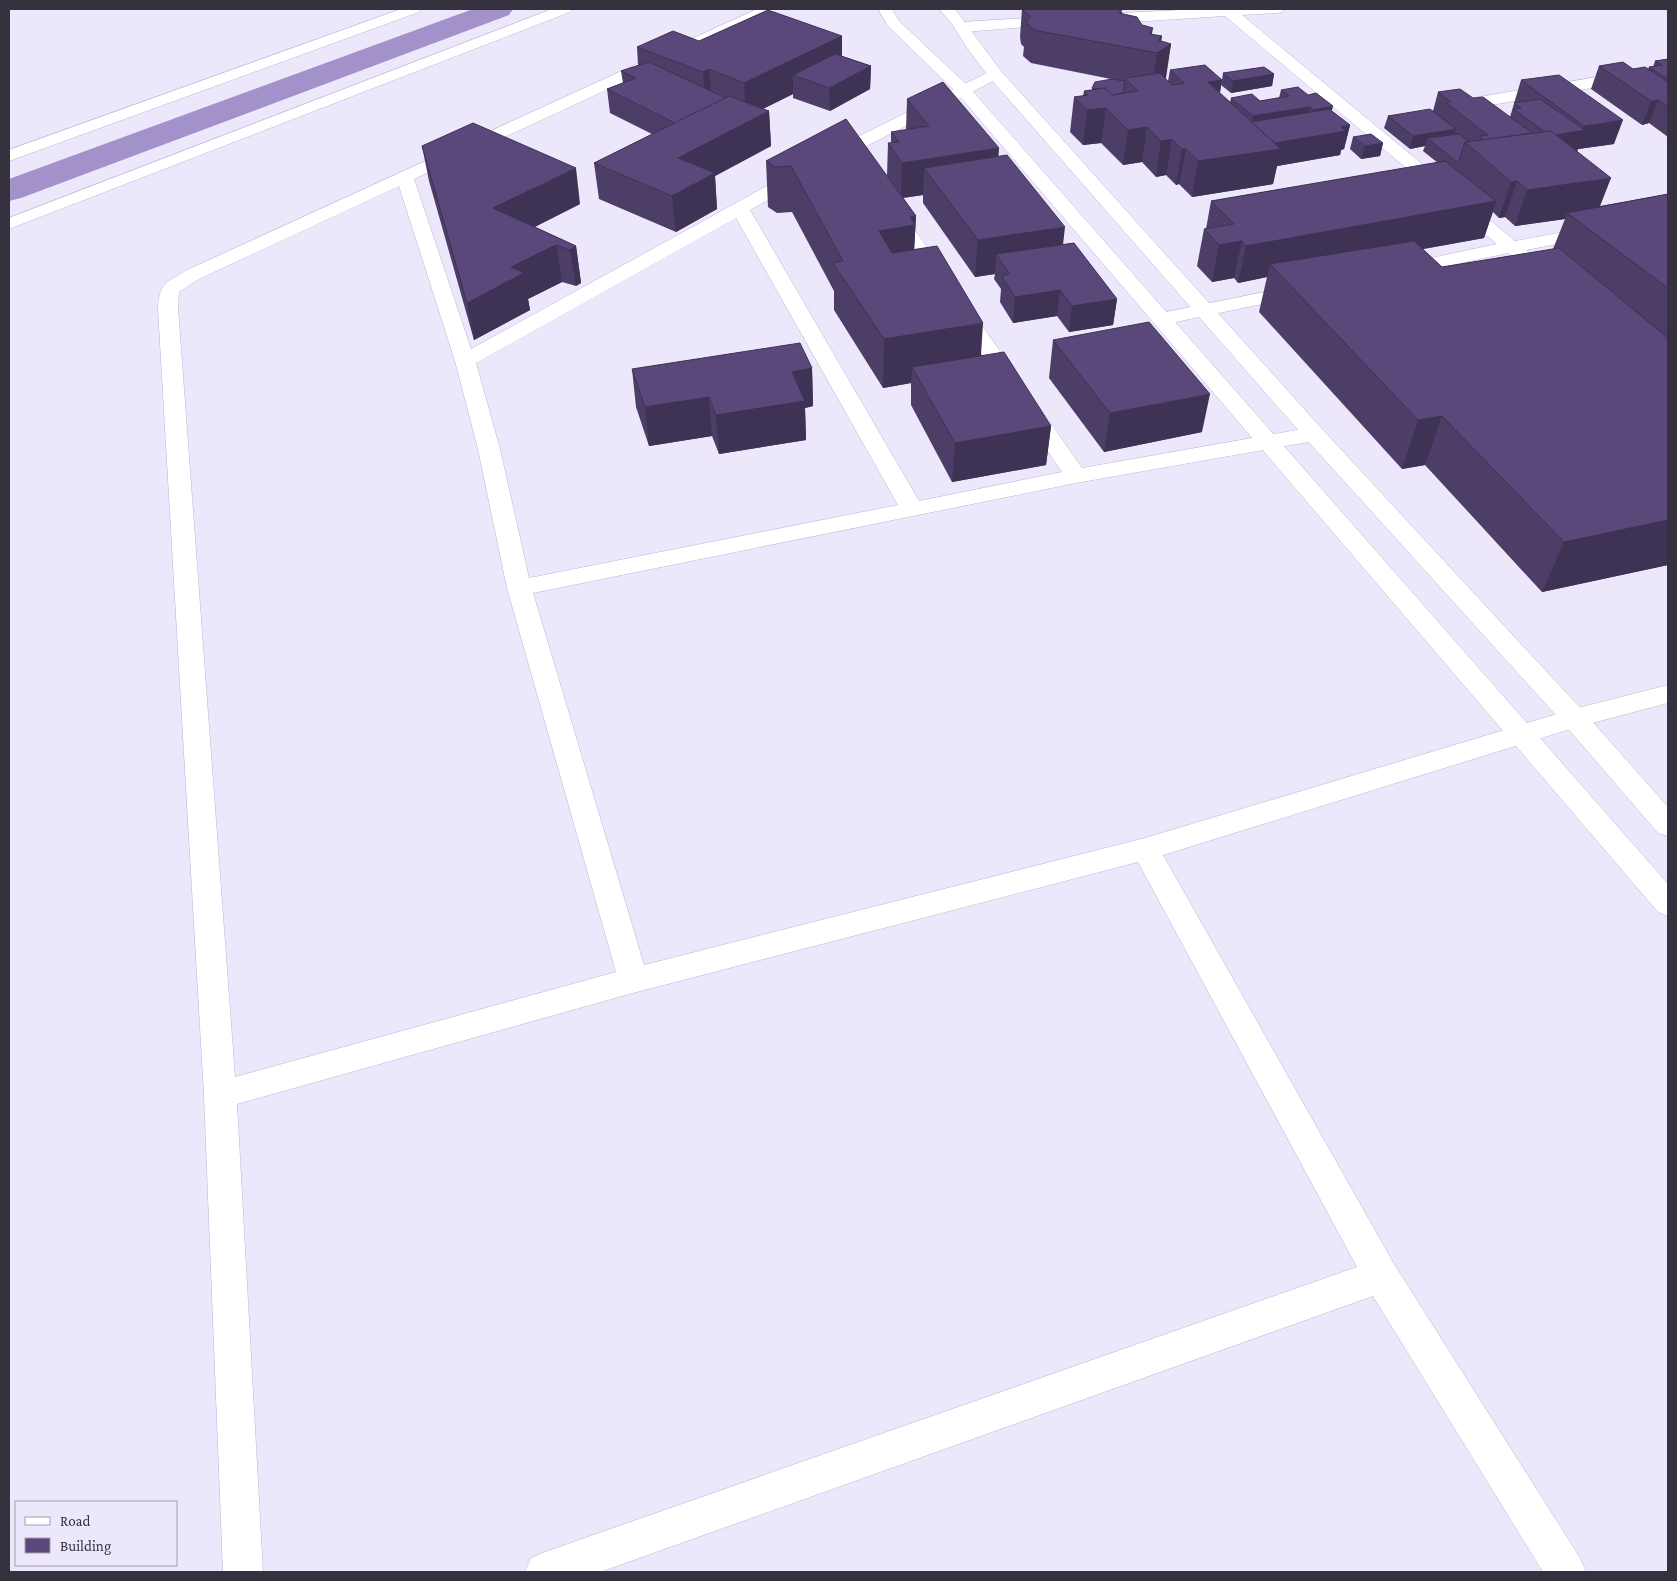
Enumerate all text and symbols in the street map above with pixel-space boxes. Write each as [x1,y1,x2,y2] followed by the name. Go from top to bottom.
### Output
[15,1501,178,1566] legend
[60,1513,91,1529] text: Road
[60,1538,111,1555] text: Building

